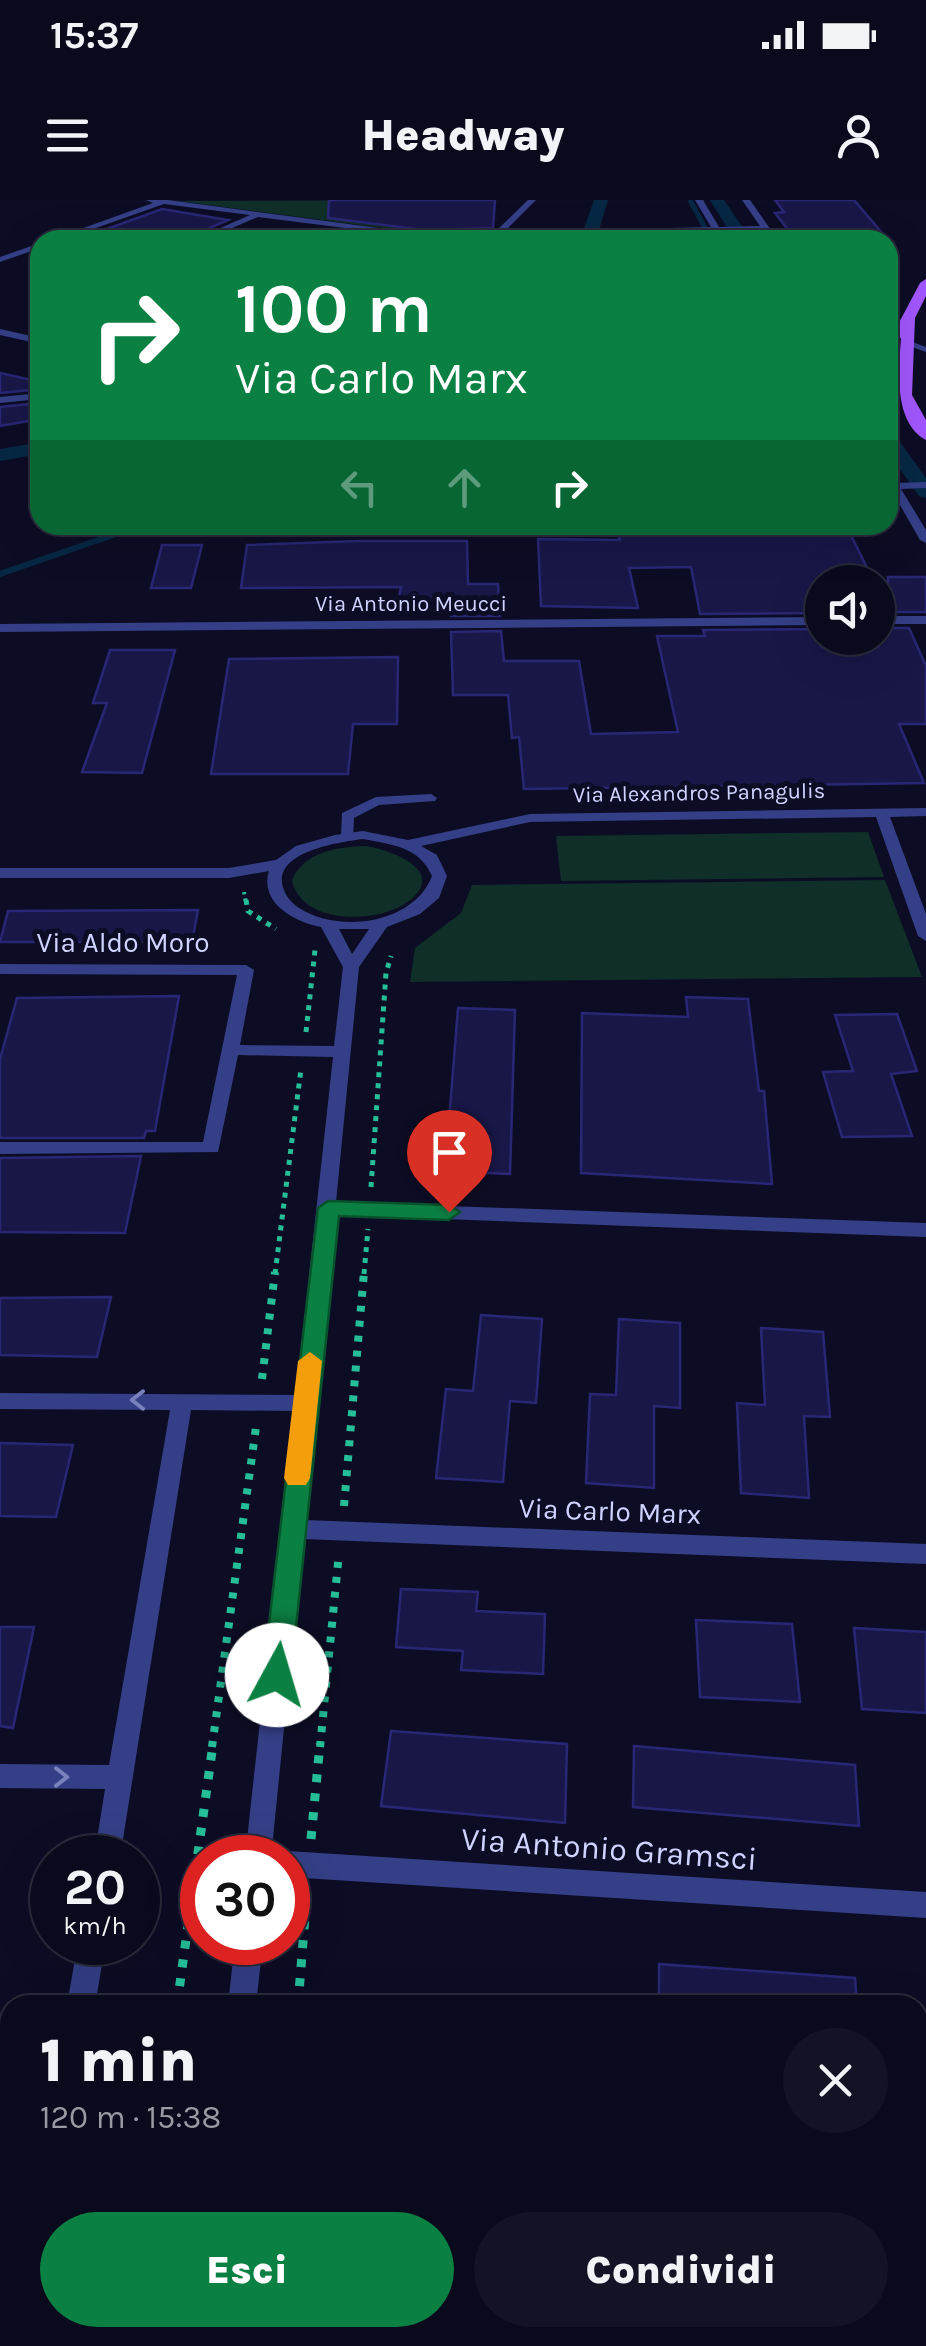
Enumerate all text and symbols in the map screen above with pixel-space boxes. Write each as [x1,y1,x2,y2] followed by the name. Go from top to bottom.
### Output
[50,13,138,58] text: 15:37
[40,108,95,163] icon: menu
[831,108,886,163] icon: person
[362,109,564,161] text: Headway
[235,268,433,350] text: 100 m
[70,270,200,400] icon: right
[235,352,528,404] text: Via Carlo Marx
[332,460,387,515] icon: left
[437,460,492,515] icon: ahead
[542,460,597,515] icon: right
[805,565,895,655] map controls
[805,565,895,655] button: sound
[315,591,507,617] street label: Via Antonio Meucci
[573,778,825,808] street label: Via Alexandros Panagulis
[36,926,210,959] street label: Via Aldo Moro
[407,1110,492,1213] pin
[422,1125,477,1180] icon: arrive
[129,1389,144,1411] one-way arrow
[518,1491,702,1531] street label: Via Carlo Marx
[225,1623,329,1727] position arrow
[54,1766,69,1788] one-way arrow
[460,1820,758,1878] street label: Via Antonio Gramsci
[180,1835,310,1965] speed limit sign: 30
[64,1858,126,1917] text: 20
[63,1911,127,1940] text: km/h
[40,2026,197,2096] text: 1 min
[783,2028,888,2133] button: close
[40,2099,221,2136] text: 120 m · 15:38
[40,2212,454,2327] button: Esci
[474,2212,888,2327] button: Condividi

